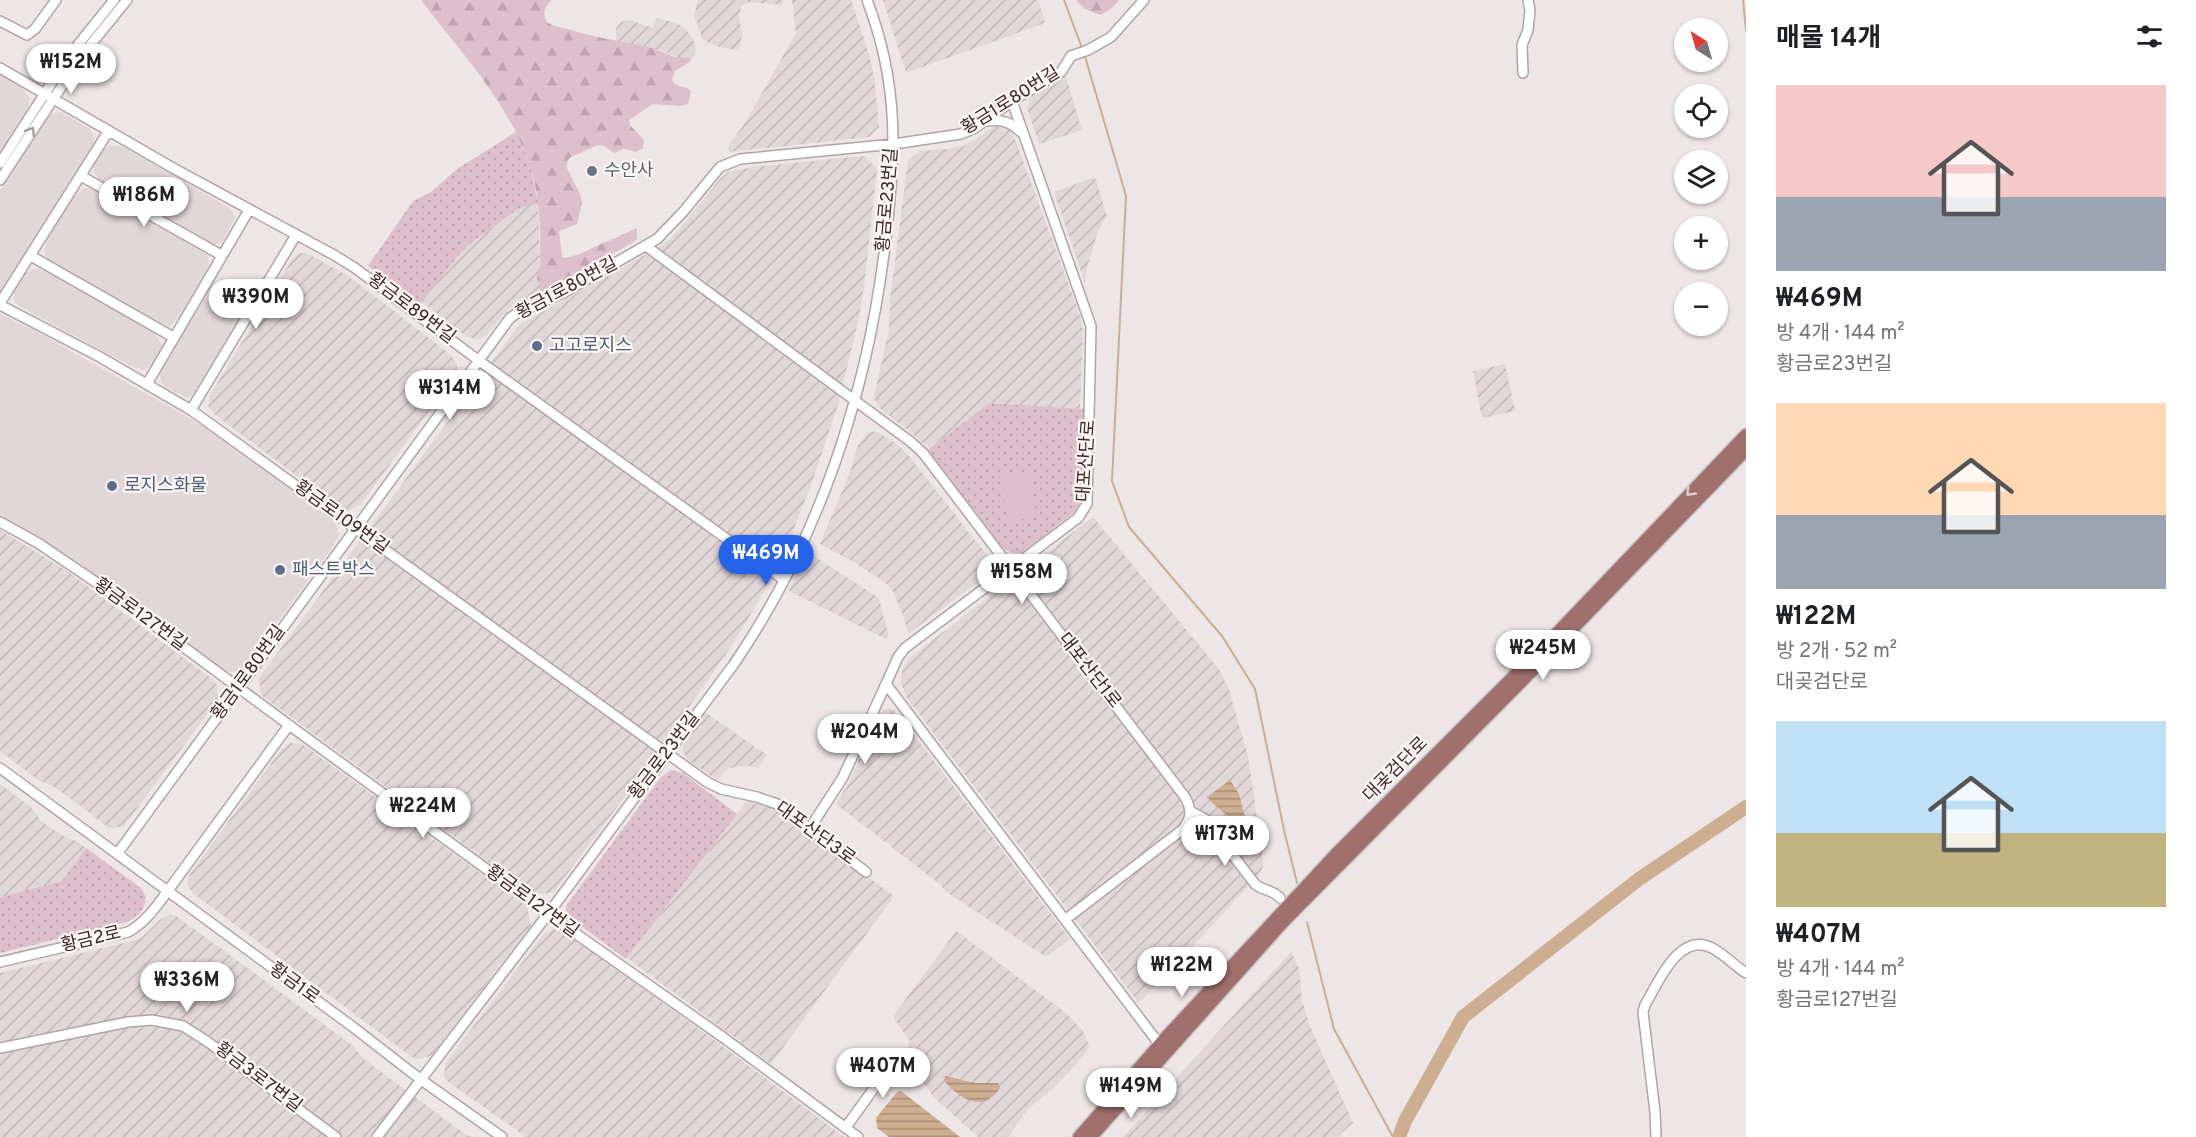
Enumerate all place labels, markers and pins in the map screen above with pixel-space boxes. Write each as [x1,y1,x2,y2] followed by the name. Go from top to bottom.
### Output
[29,44,113,95] pin: ₩152M
[604,160,654,183] place label: 수안사
[585,164,599,178] marker: 수안사
[102,177,186,228] pin: ₩186M
[214,279,298,330] pin: ₩390M
[549,335,632,358] place label: 고고로지스
[530,339,544,353] marker: 고고로지스
[408,370,492,421] pin: ₩314M
[124,475,207,498] place label: 로지스화물
[105,479,119,493] marker: 로지스화물
[724,535,808,586] pin: ₩469M
[980,554,1064,605] pin: ₩158M
[292,559,375,582] place label: 패스트박스
[273,563,287,577] marker: 패스트박스
[1501,630,1585,681] pin: ₩245M
[823,714,907,765] pin: ₩204M
[381,788,465,839] pin: ₩224M
[1183,816,1267,867] pin: ₩173M
[1140,947,1224,998] pin: ₩122M
[145,962,229,1013] pin: ₩336M
[841,1048,925,1099] pin: ₩407M
[1089,1068,1173,1119] pin: ₩149M

